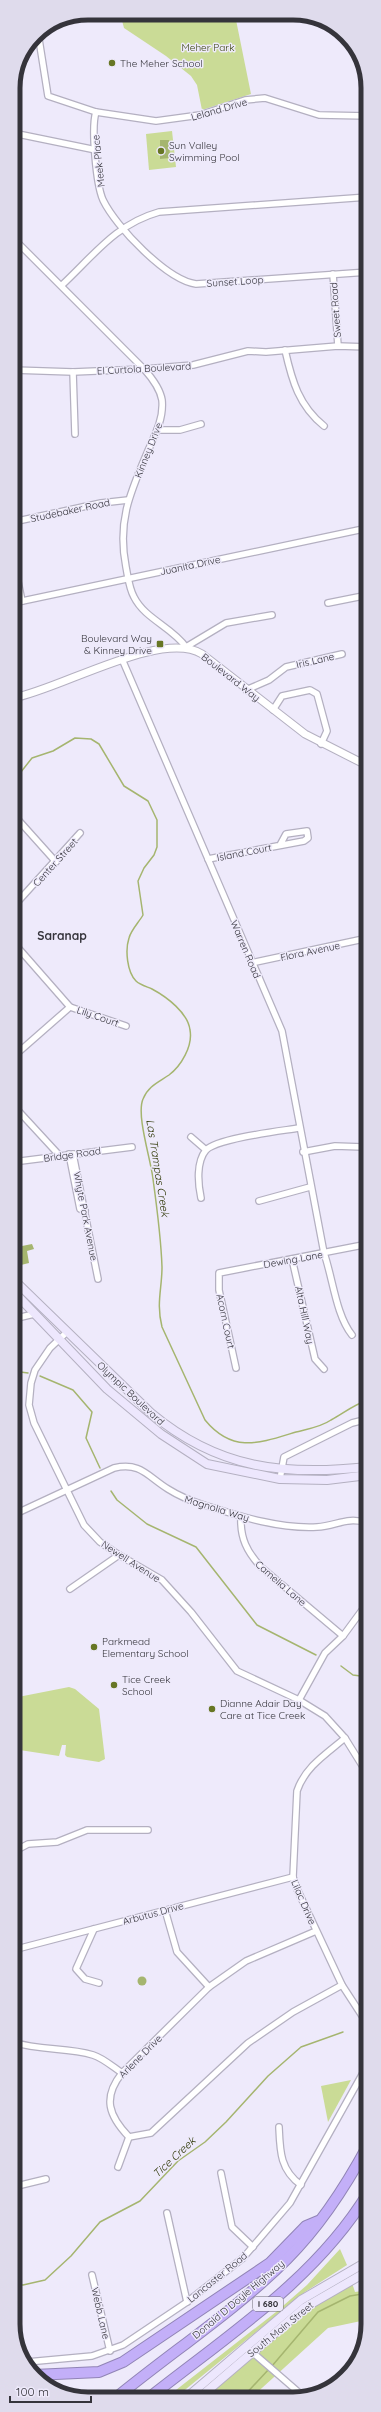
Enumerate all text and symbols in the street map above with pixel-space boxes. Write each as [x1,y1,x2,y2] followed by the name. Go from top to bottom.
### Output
[182,41,235,54] park label: Meher Park
[120,57,203,70] place label: The Meher School
[107,58,117,68] marker: The Meher School
[189,95,249,124] street label: Leland Drive
[89,134,108,188] street label: Meek Place
[169,139,240,164] place label: Sun Valley Swimming Pool
[156,146,166,156] marker: Sun Valley Swimming Pool
[206,273,264,290] street label: Sunset Loop
[327,282,344,338] street label: Sweet Road
[97,360,191,377] street label: El Curtola Boulevard
[131,420,166,480] street label: Kinney Drive
[29,496,111,525] street label: Studebaker Road
[159,553,222,578] street label: Juanita Drive
[81,632,152,657] place label: Boulevard Way & Kinney Drive
[155,639,165,649] marker: Boulevard Way & Kinney Drive
[199,650,263,704] street label: Boulevard Way
[295,650,336,671] street label: Iris Lane
[30,835,81,889] street label: Center Street
[216,841,273,864] street label: Island Court
[227,918,264,980] street label: Warren Road
[37,928,87,943] district label: Saranap
[279,939,341,964] street label: Flora Avenue
[75,1003,121,1030] street label: Lily Court
[143,1118,173,1219] water label: Las Trampas Creek
[43,1144,102,1165] street label: Bridge Road
[70,1170,101,1262] street label: Whyte Park Avenue
[262,1248,324,1271] street label: Dewing Lane
[292,1285,317,1345] street label: Alta Hill Way
[213,1293,238,1350] street label: Acorn Court
[94,1359,167,1428] street label: Olympic Boulevard
[183,1492,251,1524] street label: Magnolia Way
[99,1538,163,1585] street label: Newell Avenue
[252,1558,309,1609] street label: Camelia Lane
[102,1635,189,1660] place label: Parkmead Elementary School
[89,1642,99,1652] marker: Parkmead Elementary School
[122,1673,171,1698] place label: Tice Creek School
[109,1680,119,1690] marker: Tice Creek School
[220,1697,305,1722] place label: Dianne Adair Day Care at Tice Creek
[207,1704,217,1714] marker: Dianne Adair Day Care at Tice Creek
[288,1878,319,1927] street label: Lilac Drive
[121,1899,185,1928] street label: Arbutus Drive
[116,2032,165,2081] street label: Arlene Drive
[150,2133,199,2180] water label: Tice Creek
[185,2249,250,2306] street label: Lancaster Road
[190,2257,287,2342] street label: Donald D Doyle Highway
[88,2286,113,2341] street label: Webb Lane
[253,2297,283,2311] road number: I 680
[245,2298,317,2360] street label: South Main Street
[10,2378,91,2404] scale bar
[16,2384,49,2399] text: 100 m

